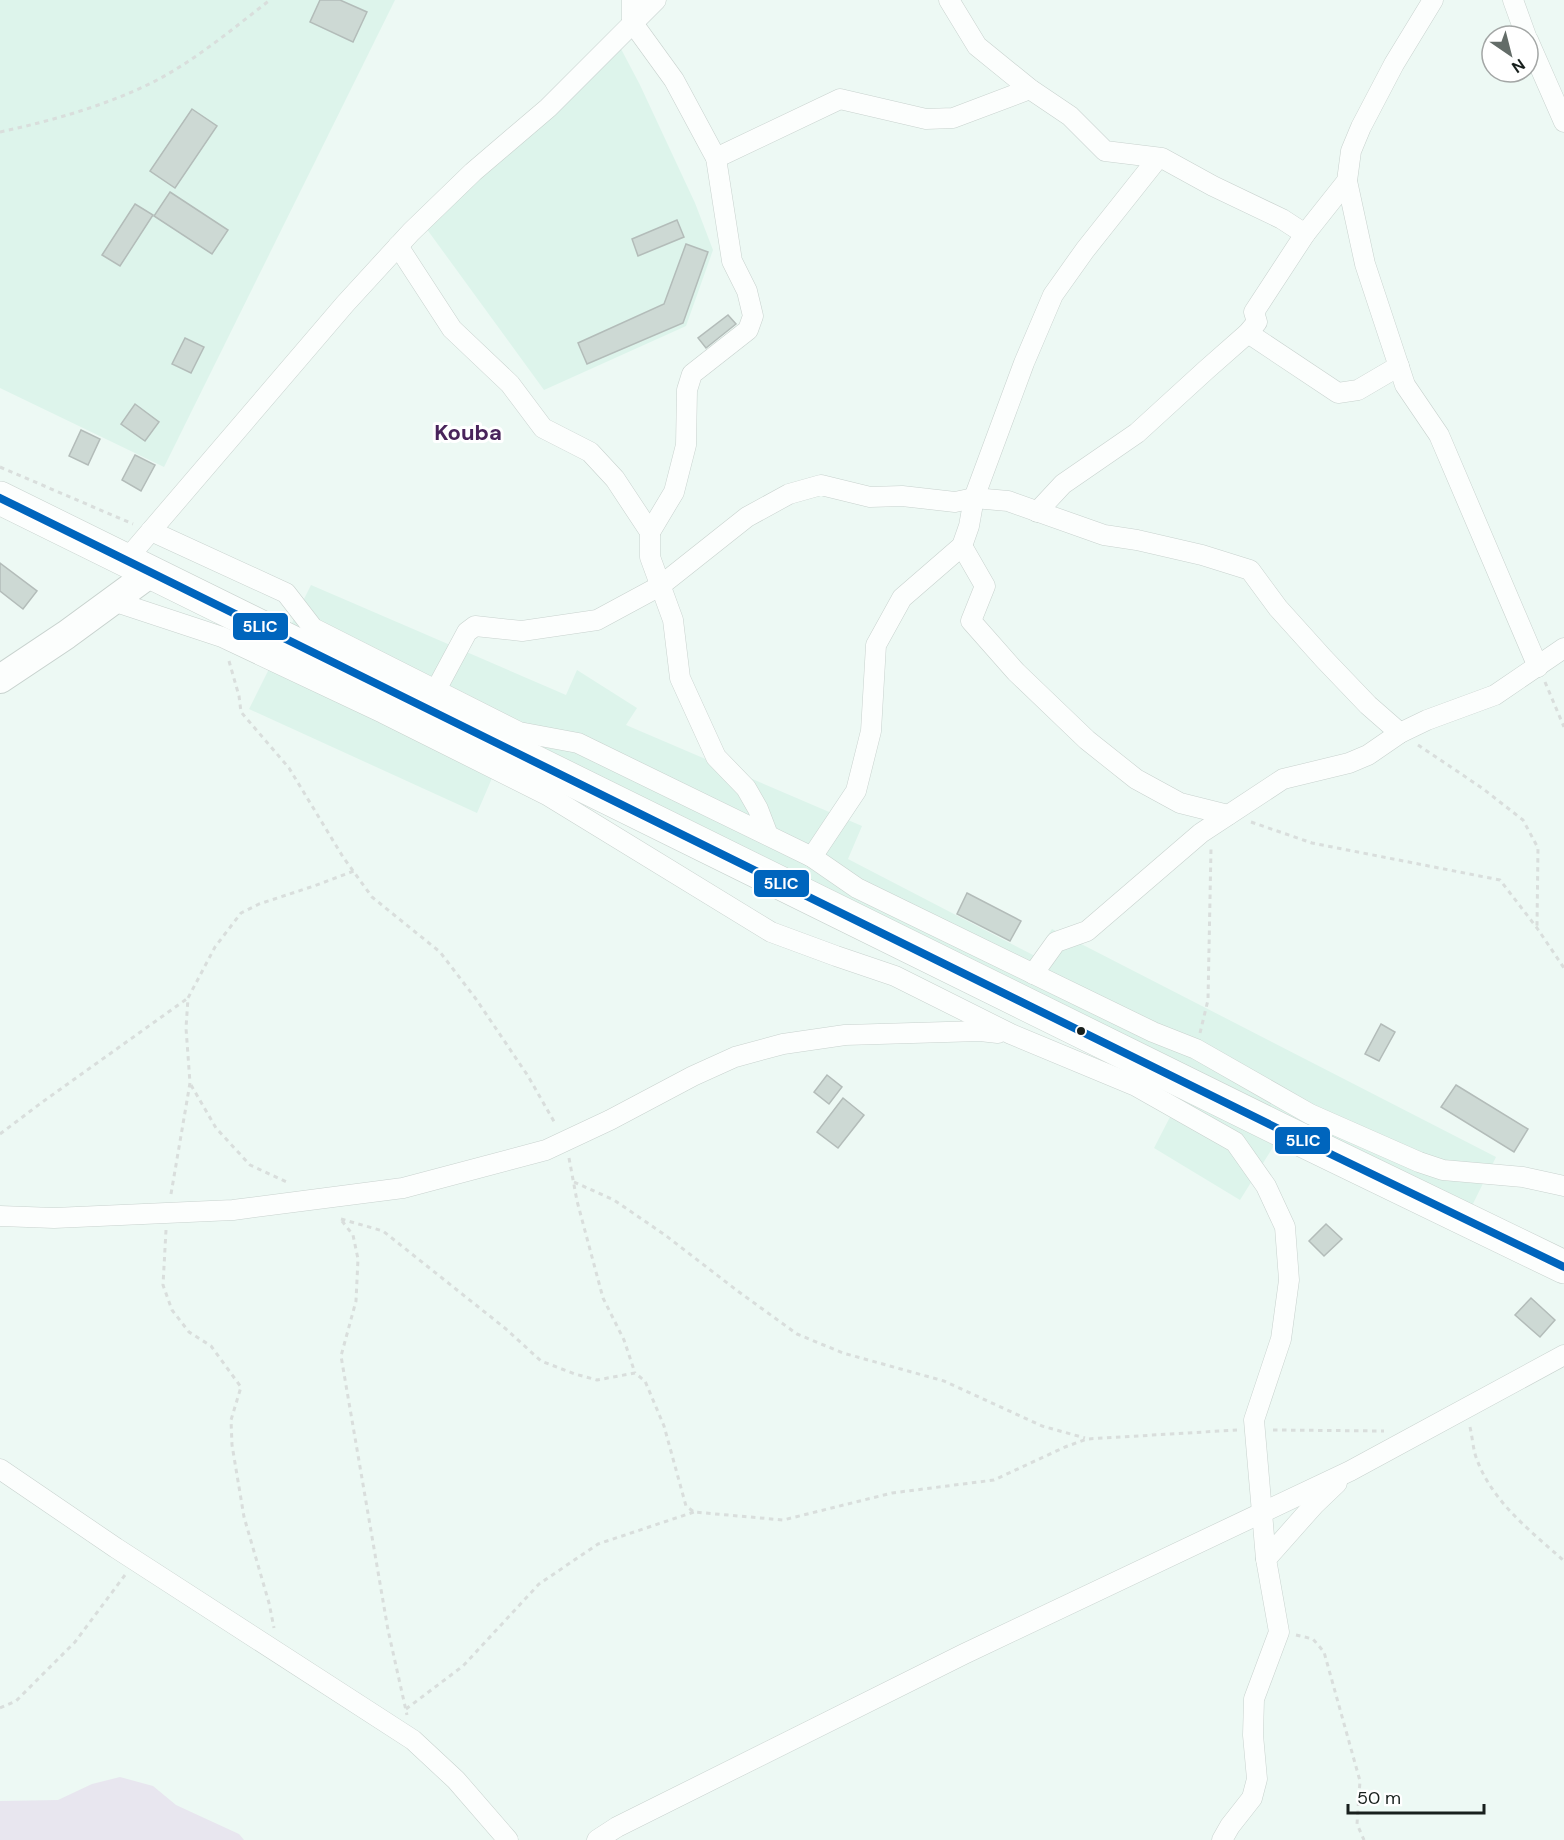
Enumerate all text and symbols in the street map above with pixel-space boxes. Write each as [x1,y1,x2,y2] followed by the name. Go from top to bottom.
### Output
[1480,24,1540,84] north arrow
[1508,54,1529,78] text: N
[434,418,502,447] district label: Kouba
[232,612,289,641] line badge: 5LIC
[242,616,278,637] text: 5LIC
[753,869,810,898] line badge: 5LIC
[763,873,799,894] text: 5LIC
[1075,1025,1087,1037] unlabelled marker
[1274,1126,1331,1155] line badge: 5LIC
[1285,1130,1321,1151] text: 5LIC
[1348,1777,1484,1815] scale bar
[1357,1786,1401,1810] text: 50 m

